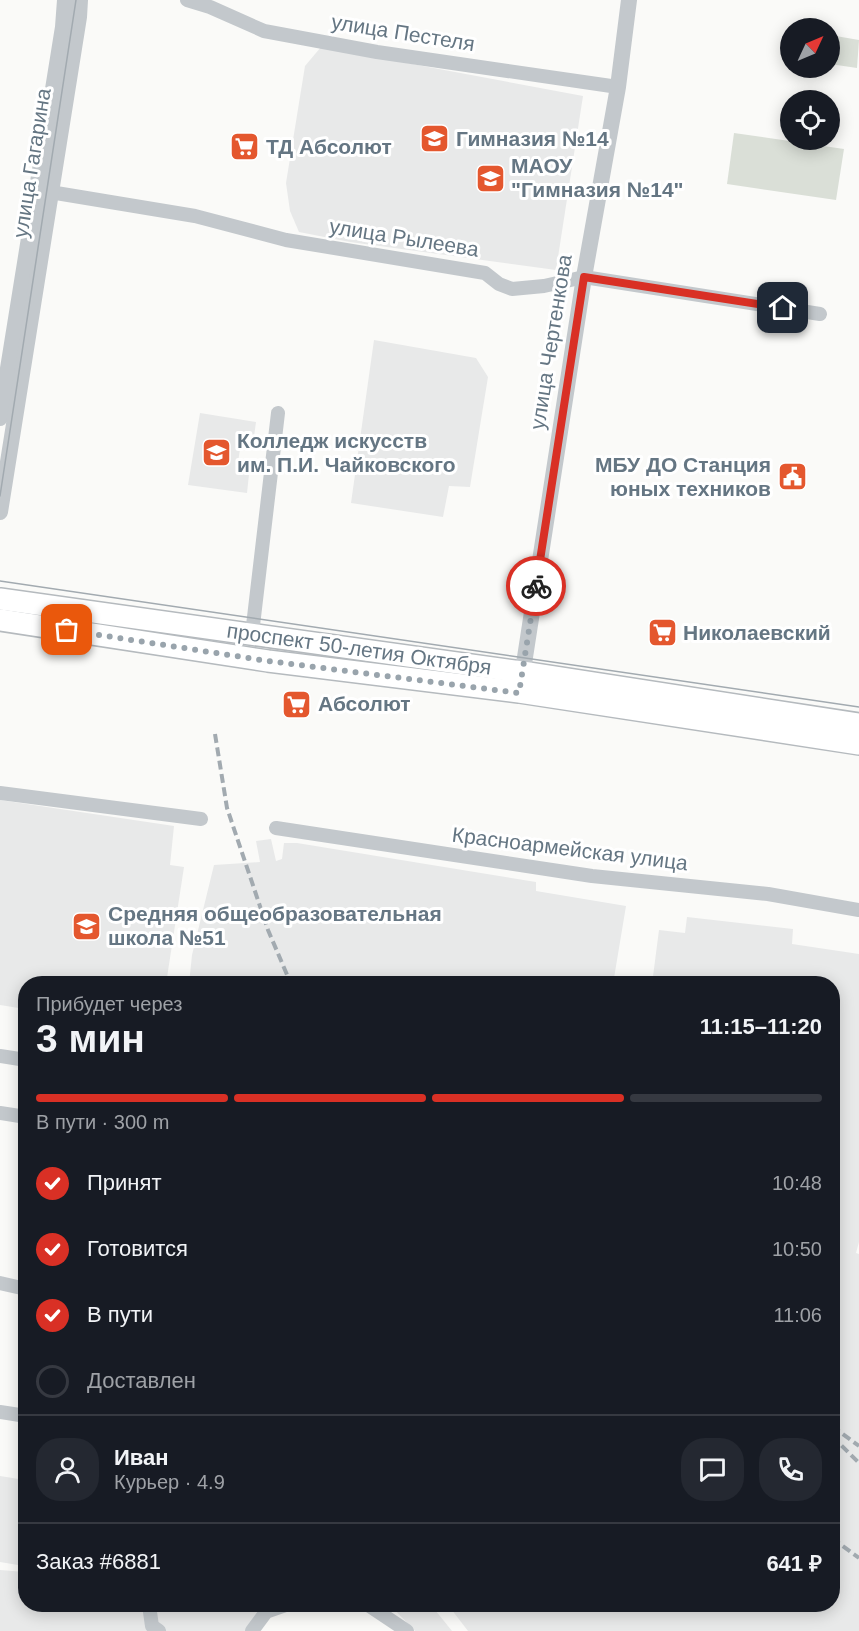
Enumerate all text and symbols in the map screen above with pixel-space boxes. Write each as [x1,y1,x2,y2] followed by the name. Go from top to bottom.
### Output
[330,10,476,55] street label: улица Пестеля
[780,18,840,78] north arrow
[780,18,840,150] map controls
[8,86,55,239] street label: улица Гагарина
[780,90,840,150] button: locate
[419,123,451,155] school or university icon: Гимназия №14
[456,127,609,150] place label: Гимназия №14
[229,131,261,163] supermarket icon: ТД Абсолют
[266,135,392,158] place label: ТД Абсолют
[511,154,684,201] place label: МАОУ "Гимназия №14"
[474,162,506,194] school or university icon: МАОУ "Гимназия №14"
[328,214,481,261] street label: улица Рылеева
[525,252,576,431] street label: улица Чертенкова
[757,282,808,333] pin
[766,291,799,324] icon: home
[237,429,456,476] place label: Колледж искусств им. П.И. Чайковского
[200,437,232,469] school or university icon: Колледж искусств им. П.И. Чайковского
[595,453,771,500] place label: МБУ ДО Станция юных техников
[776,461,808,493] public building icon: МБУ ДО Станция юных техников
[506,556,566,616] courier
[520,570,553,603] icon: bike
[41,604,92,655] pin
[50,613,83,646] icon: bag
[646,617,678,649] supermarket icon: Николаевский
[225,619,493,678] street label: проспект 50-летия Октября
[683,621,831,644] place label: Николаевский
[281,688,313,720] supermarket icon: Абсолют
[318,692,411,715] place label: Абсолют
[451,823,690,874] street label: Красноармейская улица
[108,902,442,949] place label: Средняя общеобразовательная школа №51
[71,910,103,942] school or university icon: Средняя общеобразовательная школа №51
[36,993,182,1015] text: Прибудет через
[700,1014,822,1039] text: 11:15–11:20
[36,1017,145,1060] text: 3 мин
[36,1111,169,1133] text: В пути · 300 m
[36,1167,69,1200] icon: check
[87,1170,161,1195] text: Принят
[772,1172,822,1194] text: 10:48
[36,1233,69,1266] icon: check
[87,1236,188,1261] text: Готовится
[772,1238,822,1260] text: 10:50
[36,1299,69,1332] icon: check
[87,1302,153,1327] text: В пути
[773,1304,822,1326] text: 11:06
[87,1368,196,1393] text: Доставлен
[36,1438,99,1501] button: person
[681,1438,744,1501] button: chat
[759,1438,822,1501] button: phone
[114,1445,169,1470] text: Иван
[114,1471,225,1493] text: Курьер · 4.9
[36,1549,161,1574] text: Заказ #6881
[766,1551,822,1576] text: 641 ₽

